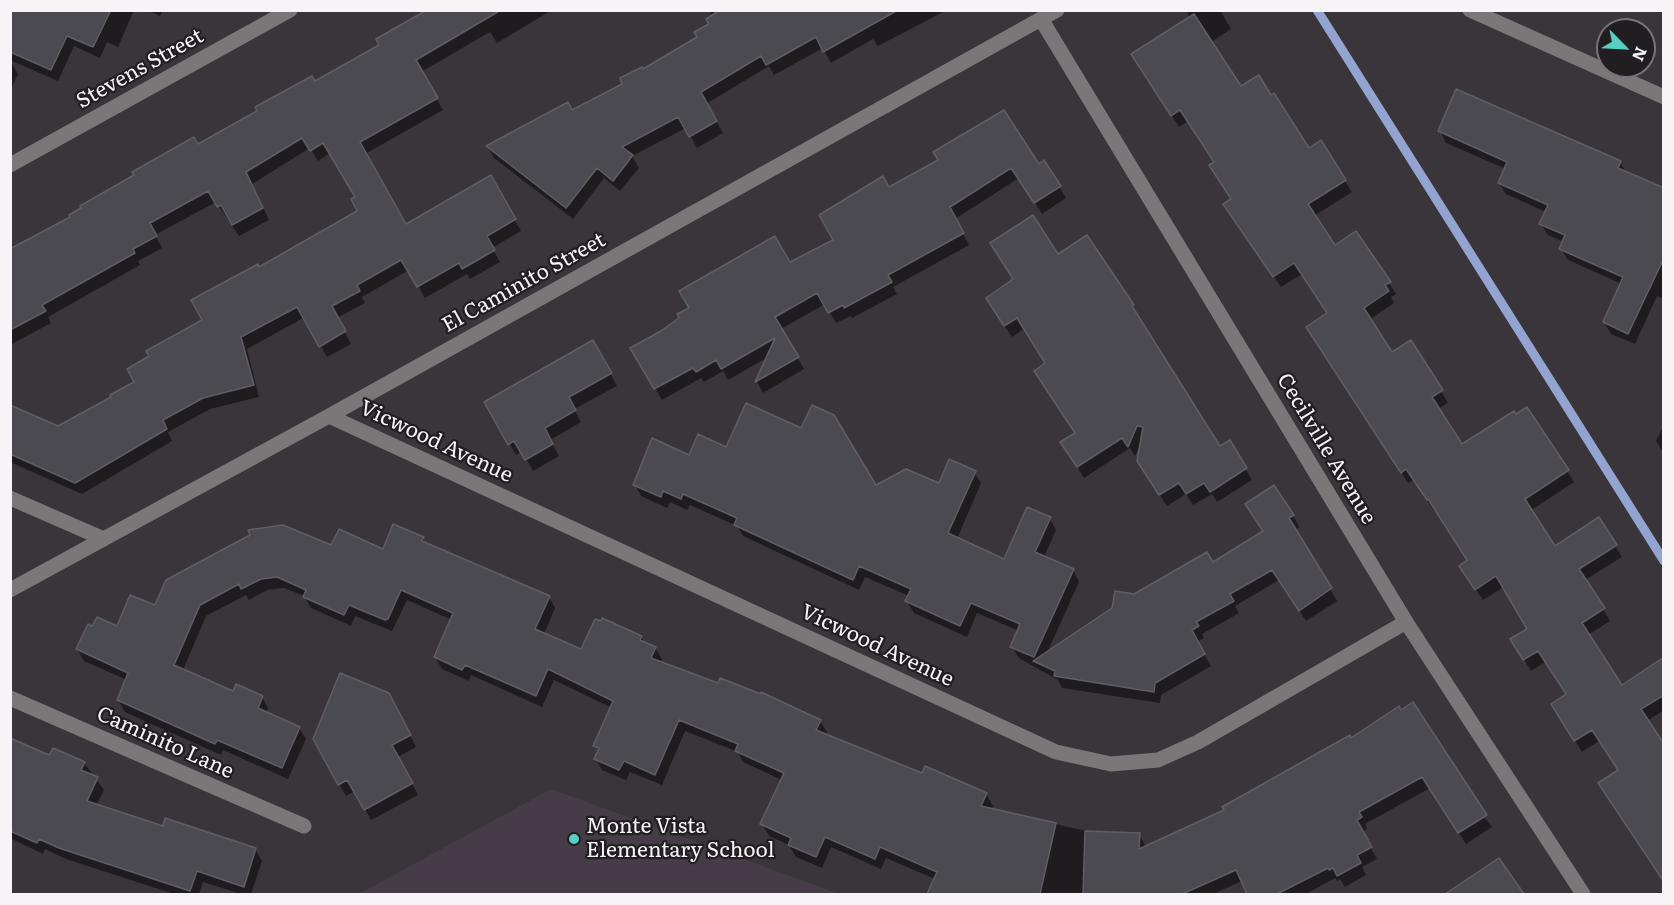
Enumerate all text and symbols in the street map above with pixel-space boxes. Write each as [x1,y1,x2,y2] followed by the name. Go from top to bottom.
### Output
[1596,18,1656,78] north arrow
[72,24,208,114] street label: Stevens Street
[1627,43,1654,66] text: N
[438,228,610,338] street label: El Caminito Street
[1271,369,1381,529] street label: Cecilville Avenue
[356,396,516,488] street label: Vicwood Avenue
[797,600,957,692] street label: Vicwood Avenue
[93,702,237,784] street label: Caminito Lane
[586,814,775,864] place label: Monte Vista Elementary School
[567,832,581,846] marker: Monte Vista Elementary School

